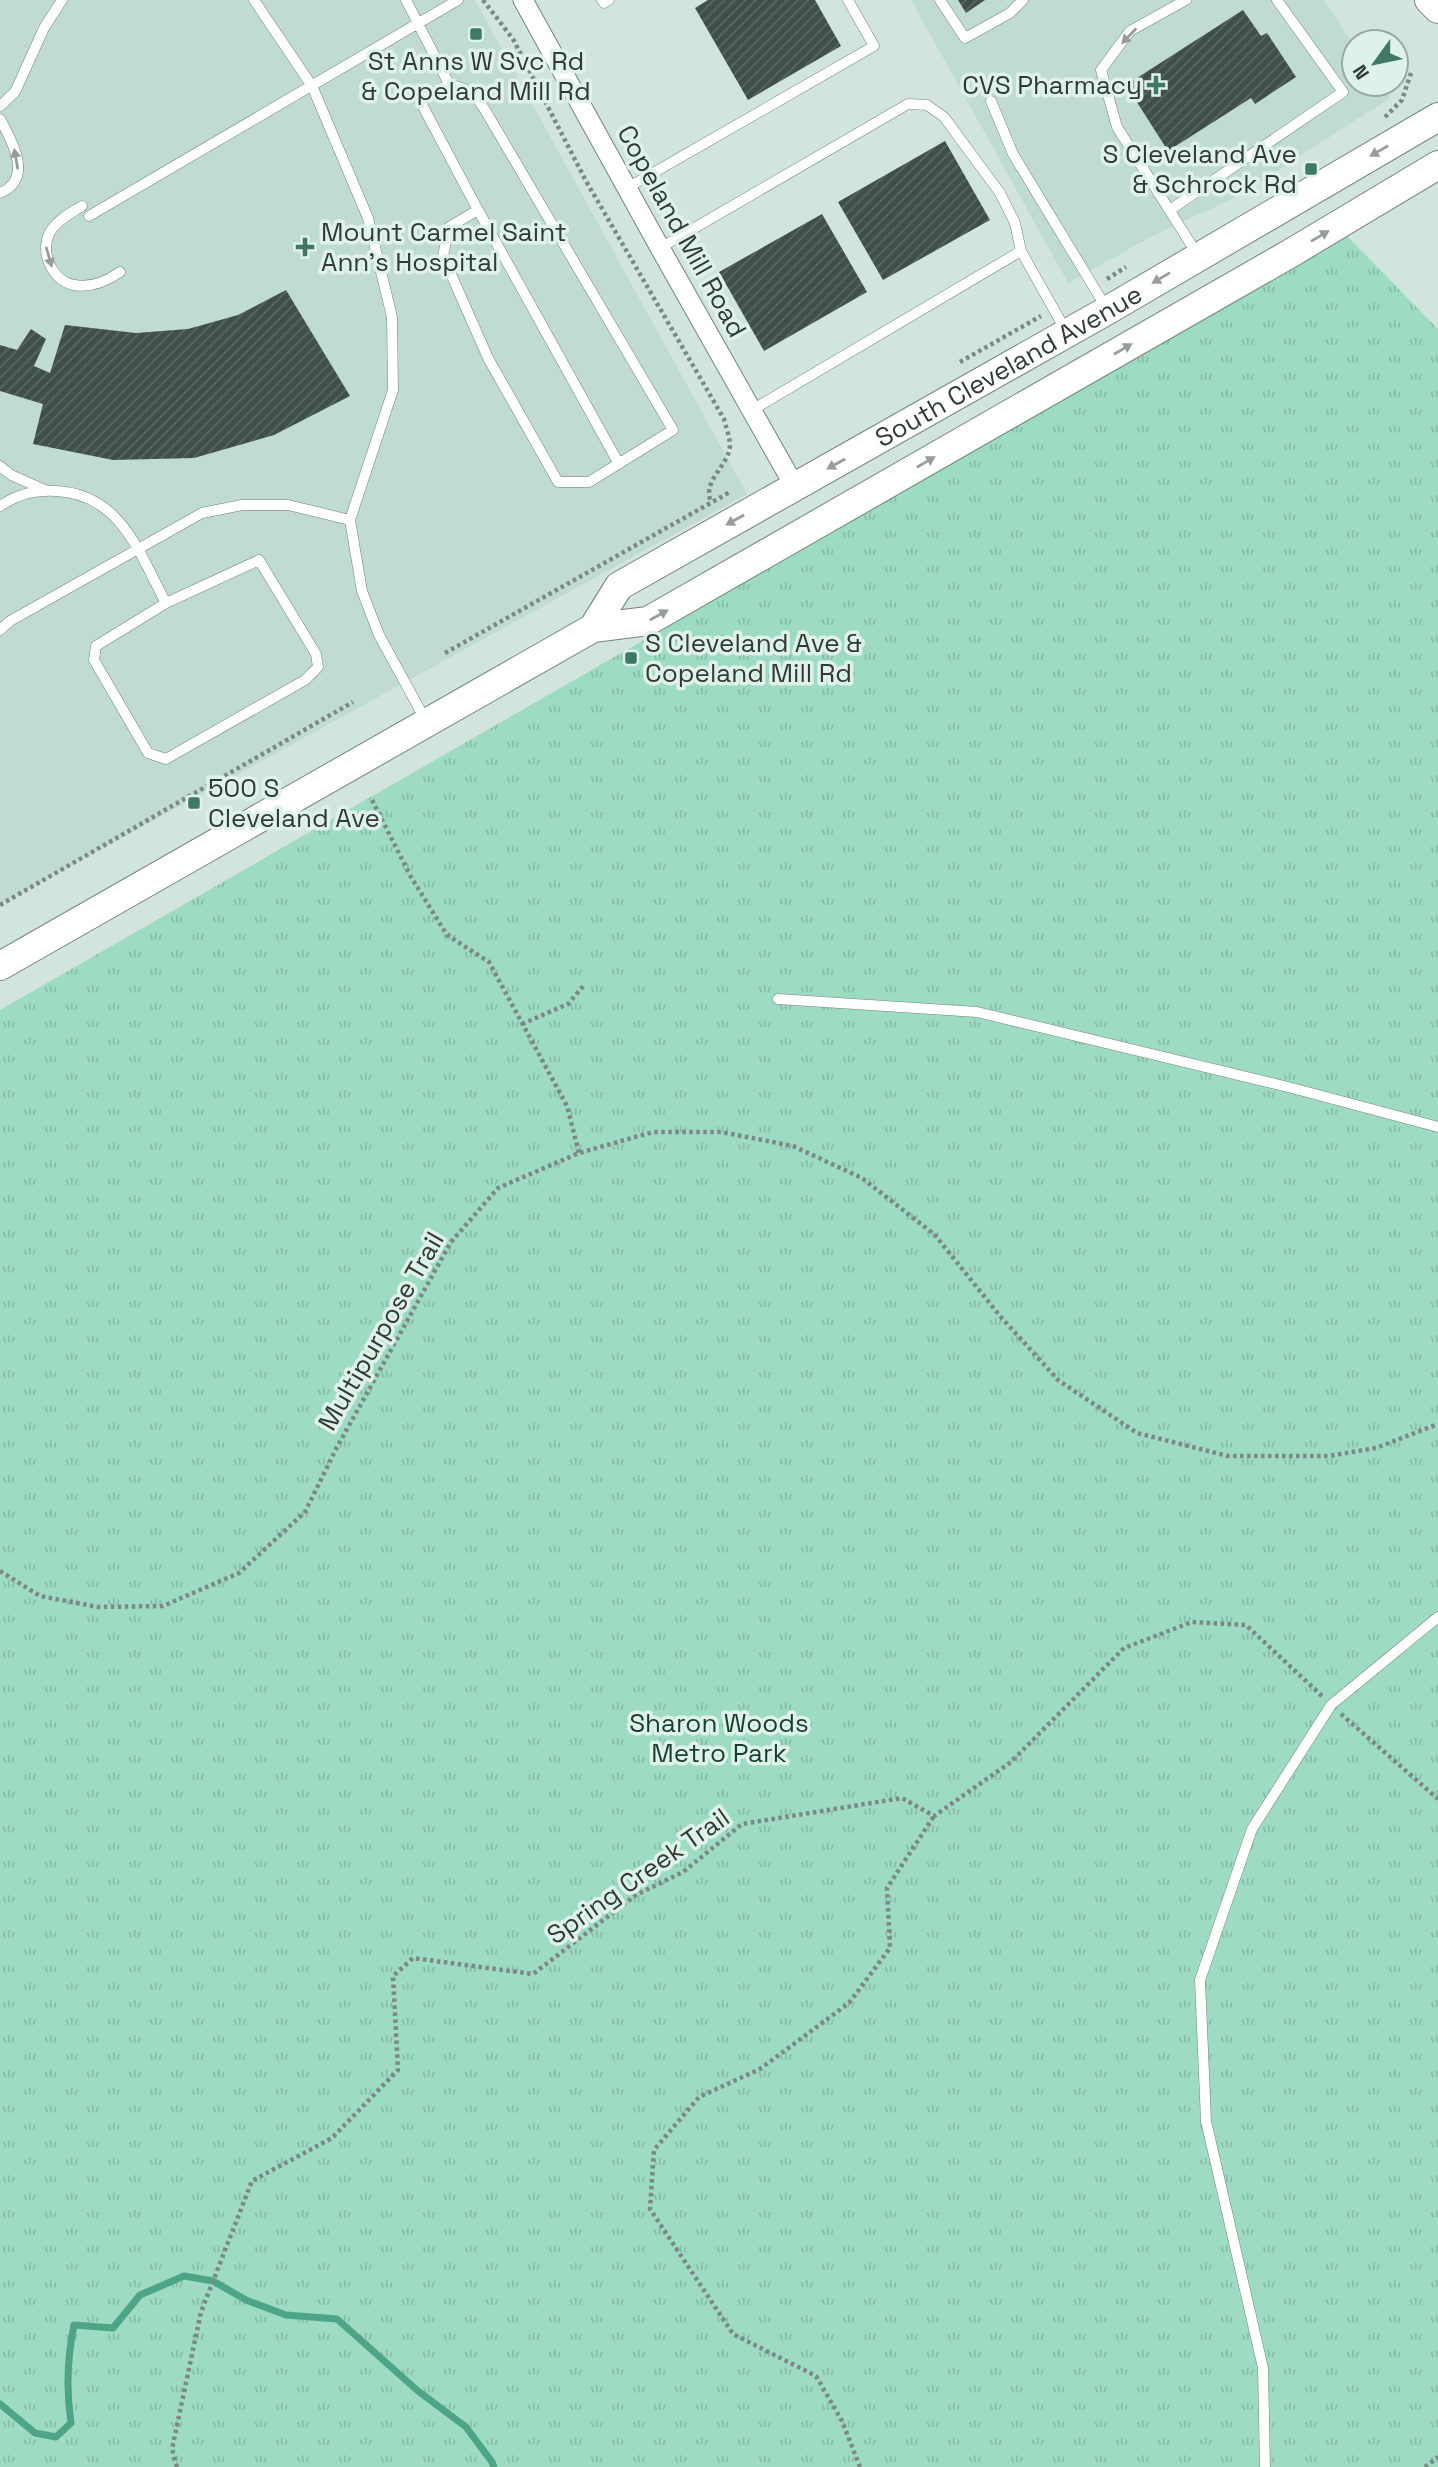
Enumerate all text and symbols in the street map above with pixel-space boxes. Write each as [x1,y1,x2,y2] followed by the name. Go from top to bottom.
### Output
[468,26,484,42] marker: St Anns W Svc Rd & Copeland Mill Rd
[1120,28,1137,45] one-way arrow
[1340,28,1410,98] north arrow
[361,44,591,108] place label: St Anns W Svc Rd & Copeland Mill Rd
[1347,60,1375,84] text: N
[962,68,1142,102] place label: CVS Pharmacy
[1148,77,1164,93] marker: CVS Pharmacy
[610,119,754,343] street label: Copeland Mill Road
[1102,137,1297,201] place label: S Cleveland Ave & Schrock Rd
[1369,144,1388,157] one-way arrow
[10,147,21,169] one-way arrow
[1303,161,1319,177] marker: S Cleveland Ave & Schrock Rd
[321,215,567,279] place label: Mount Carmel Saint Ann's Hospital
[1311,229,1330,242] one-way arrow
[295,237,315,257] marker: Mount Carmel Saint Ann's Hospital
[44,246,55,268] one-way arrow
[1152,271,1171,284] one-way arrow
[869,277,1148,455] street label: South Cleveland Avenue
[1113,342,1132,355] one-way arrow
[916,456,935,469] one-way arrow
[827,458,846,470] one-way arrow
[725,514,745,526] one-way arrow
[649,609,669,621] one-way arrow
[645,626,862,690] place label: S Cleveland Ave & Copeland Mill Rd
[623,650,639,666] marker: S Cleveland Ave & Copeland Mill Rd
[208,771,380,835] place label: 500 S Cleveland Ave
[186,795,202,811] marker: 500 S Cleveland Ave
[310,1226,452,1436] street label: Multipurpose Trail
[629,1706,809,1770] park label: Sharon Woods Metro Park
[540,1800,736,1952] street label: Spring Creek Trail

